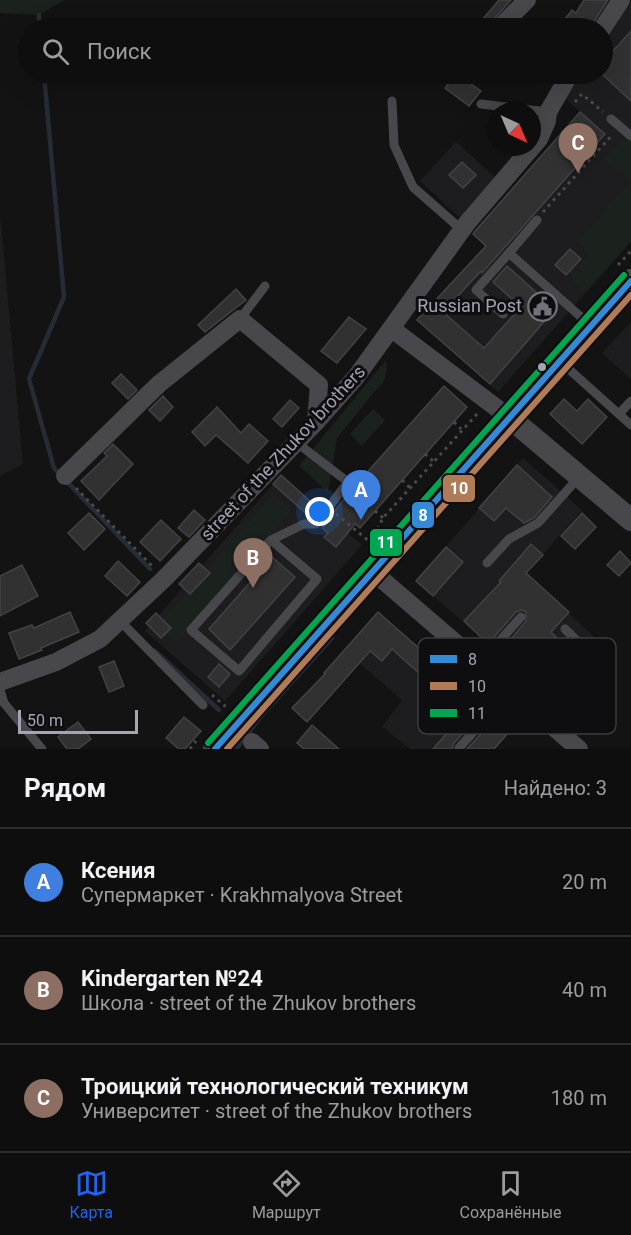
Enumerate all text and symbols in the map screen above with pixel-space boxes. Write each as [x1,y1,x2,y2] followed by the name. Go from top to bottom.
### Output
[18,18,613,84] search box
[39,35,72,68] icon: search
[87,39,151,64] text: Поиск
[487,102,541,156] north arrow
[558,124,598,173] pin: C
[527,290,559,322] public building icon: Russian Post
[417,295,522,316] place label: Russian Post
[196,361,369,544] street label: street of the Zhukov brothers
[536,361,548,373] unlabelled marker
[342,470,380,520] pin: A
[442,474,476,503] line badge: 10
[450,479,468,498] text: 10
[305,497,334,526] your location
[411,501,435,529] line badge: 8
[418,506,428,525] text: 8
[369,528,403,557] line badge: 11
[377,533,395,552] text: 11
[234,538,272,588] pin: B
[418,638,616,734] legend
[468,650,477,669] text: 8
[468,677,486,696] text: 10
[468,704,486,723] text: 11
[18,707,138,734] scale bar
[27,711,63,730] text: 50 m
[24,773,106,803] text: Рядом
[504,776,607,800] text: Найдено: 3
[81,858,156,883] text: Ксения
[37,870,50,894] text: A
[562,870,607,894] text: 20 m
[81,883,403,907] text: Супермаркет · Krakhmalyova Street
[81,966,263,991] text: Kindergarten №24
[37,978,50,1002] text: B
[562,978,607,1002] text: 40 m
[81,991,416,1015] text: Школа · street of the Zhukov brothers
[81,1074,469,1099] text: Троицкий технологический техникум
[37,1086,50,1110] text: C
[551,1086,607,1110] text: 180 m
[81,1099,472,1123] text: Университет · street of the Zhukov brothers
[69,1167,113,1222] tab: Карта
[252,1167,321,1222] tab: Маршрут
[460,1167,562,1222] tab: Сохранённые

